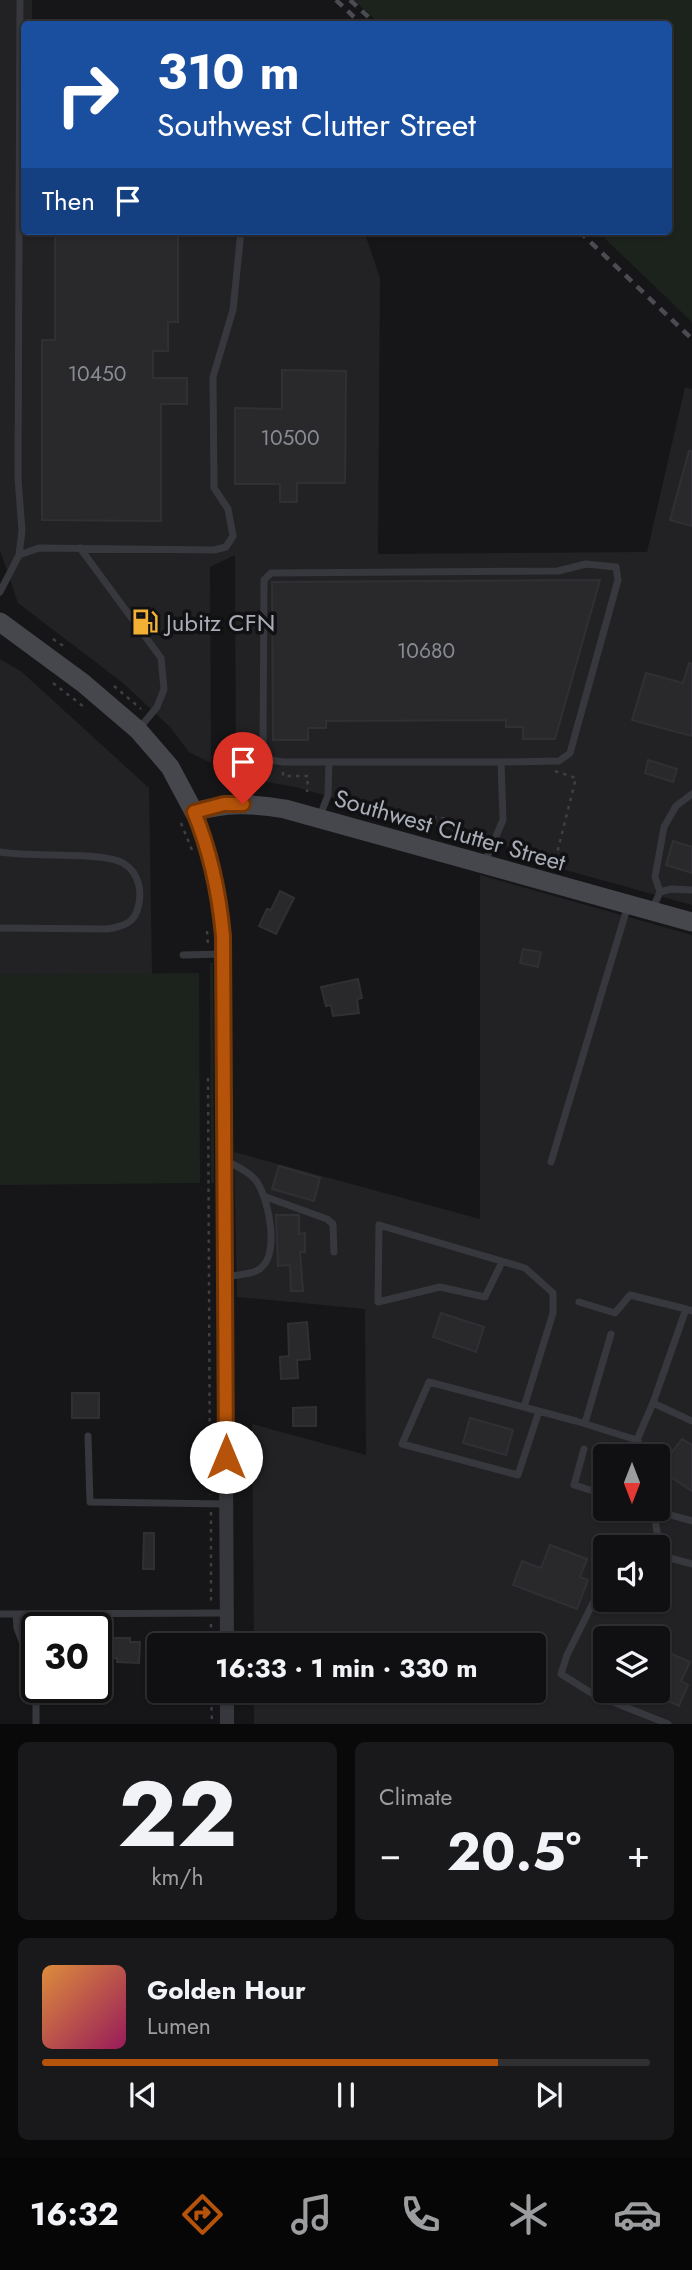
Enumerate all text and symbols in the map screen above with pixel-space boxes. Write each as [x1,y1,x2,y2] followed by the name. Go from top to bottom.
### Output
[157,37,300,107] text: 310 m
[42,49,133,140] icon: right
[157,102,476,148] text: Southwest Clutter Street
[42,182,95,220] text: Then
[109,182,147,220] icon: arrive
[68,359,126,389] house number: 10450
[260,423,320,453] house number: 10500
[163,605,275,640] place label: Jubitz CFN
[130,607,160,637] fuel station icon: Jubitz CFN
[397,636,455,666] house number: 10680
[213,732,273,804] pin
[224,743,262,781] icon: arrive
[330,780,570,880] street label: Southwest Clutter Street
[189,1420,263,1494] position arrow
[593,1444,670,1521] north arrow
[593,1444,670,1703] map controls
[593,1535,670,1612] button: sound
[21,1612,112,1703] speed limit sign: 30
[593,1626,670,1703] button: layers
[215,1649,478,1687] text: 16:33 · 1 min · 330 m
[118,1749,237,1880] text: 22
[379,1780,452,1814] text: Climate
[447,1814,581,1890] text: 20.5°
[379,1826,401,1881] text: −
[627,1826,650,1881] text: +
[152,1860,203,1894] text: km/h
[147,1971,306,2009] text: Golden Hour
[147,2009,211,2043] text: Lumen
[124,2076,162,2114] icon: previous
[327,2076,365,2114] icon: pause
[530,2076,568,2114] icon: next
[178,2190,227,2239] icon: directions
[287,2190,336,2239] icon: music
[396,2190,445,2239] icon: phone
[504,2190,553,2239] icon: climate
[613,2190,662,2239] icon: car
[30,2191,119,2237] text: 16:32

